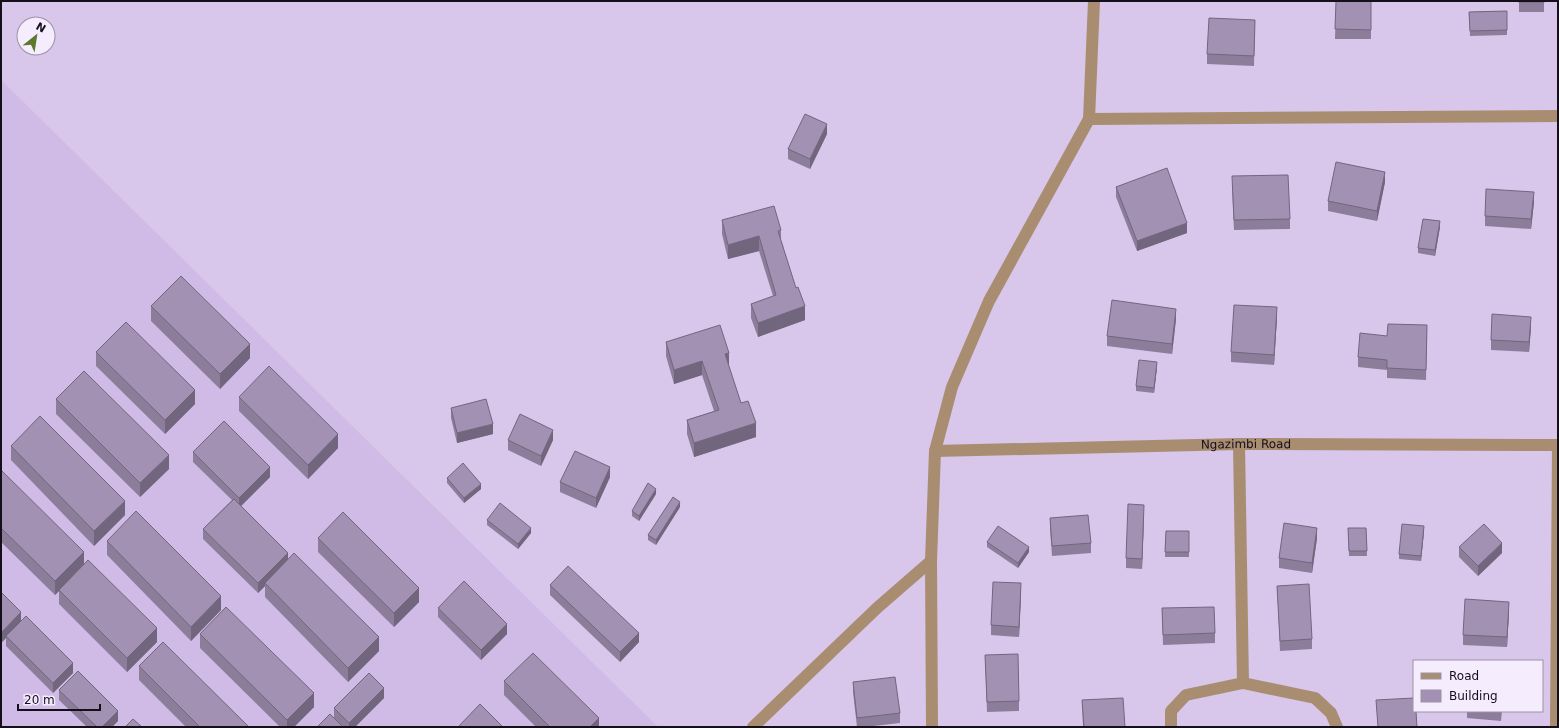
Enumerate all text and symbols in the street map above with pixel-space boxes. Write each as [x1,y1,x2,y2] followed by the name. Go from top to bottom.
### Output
[16,16,56,56] north arrow
[34,20,48,36] text: N
[1201,437,1291,452] street label: Ngazimbi Road
[1413,660,1543,712] legend
[1449,669,1479,683] text: Road
[18,686,100,712] scale bar
[1449,689,1498,703] text: Building
[24,693,55,707] text: 20 m

